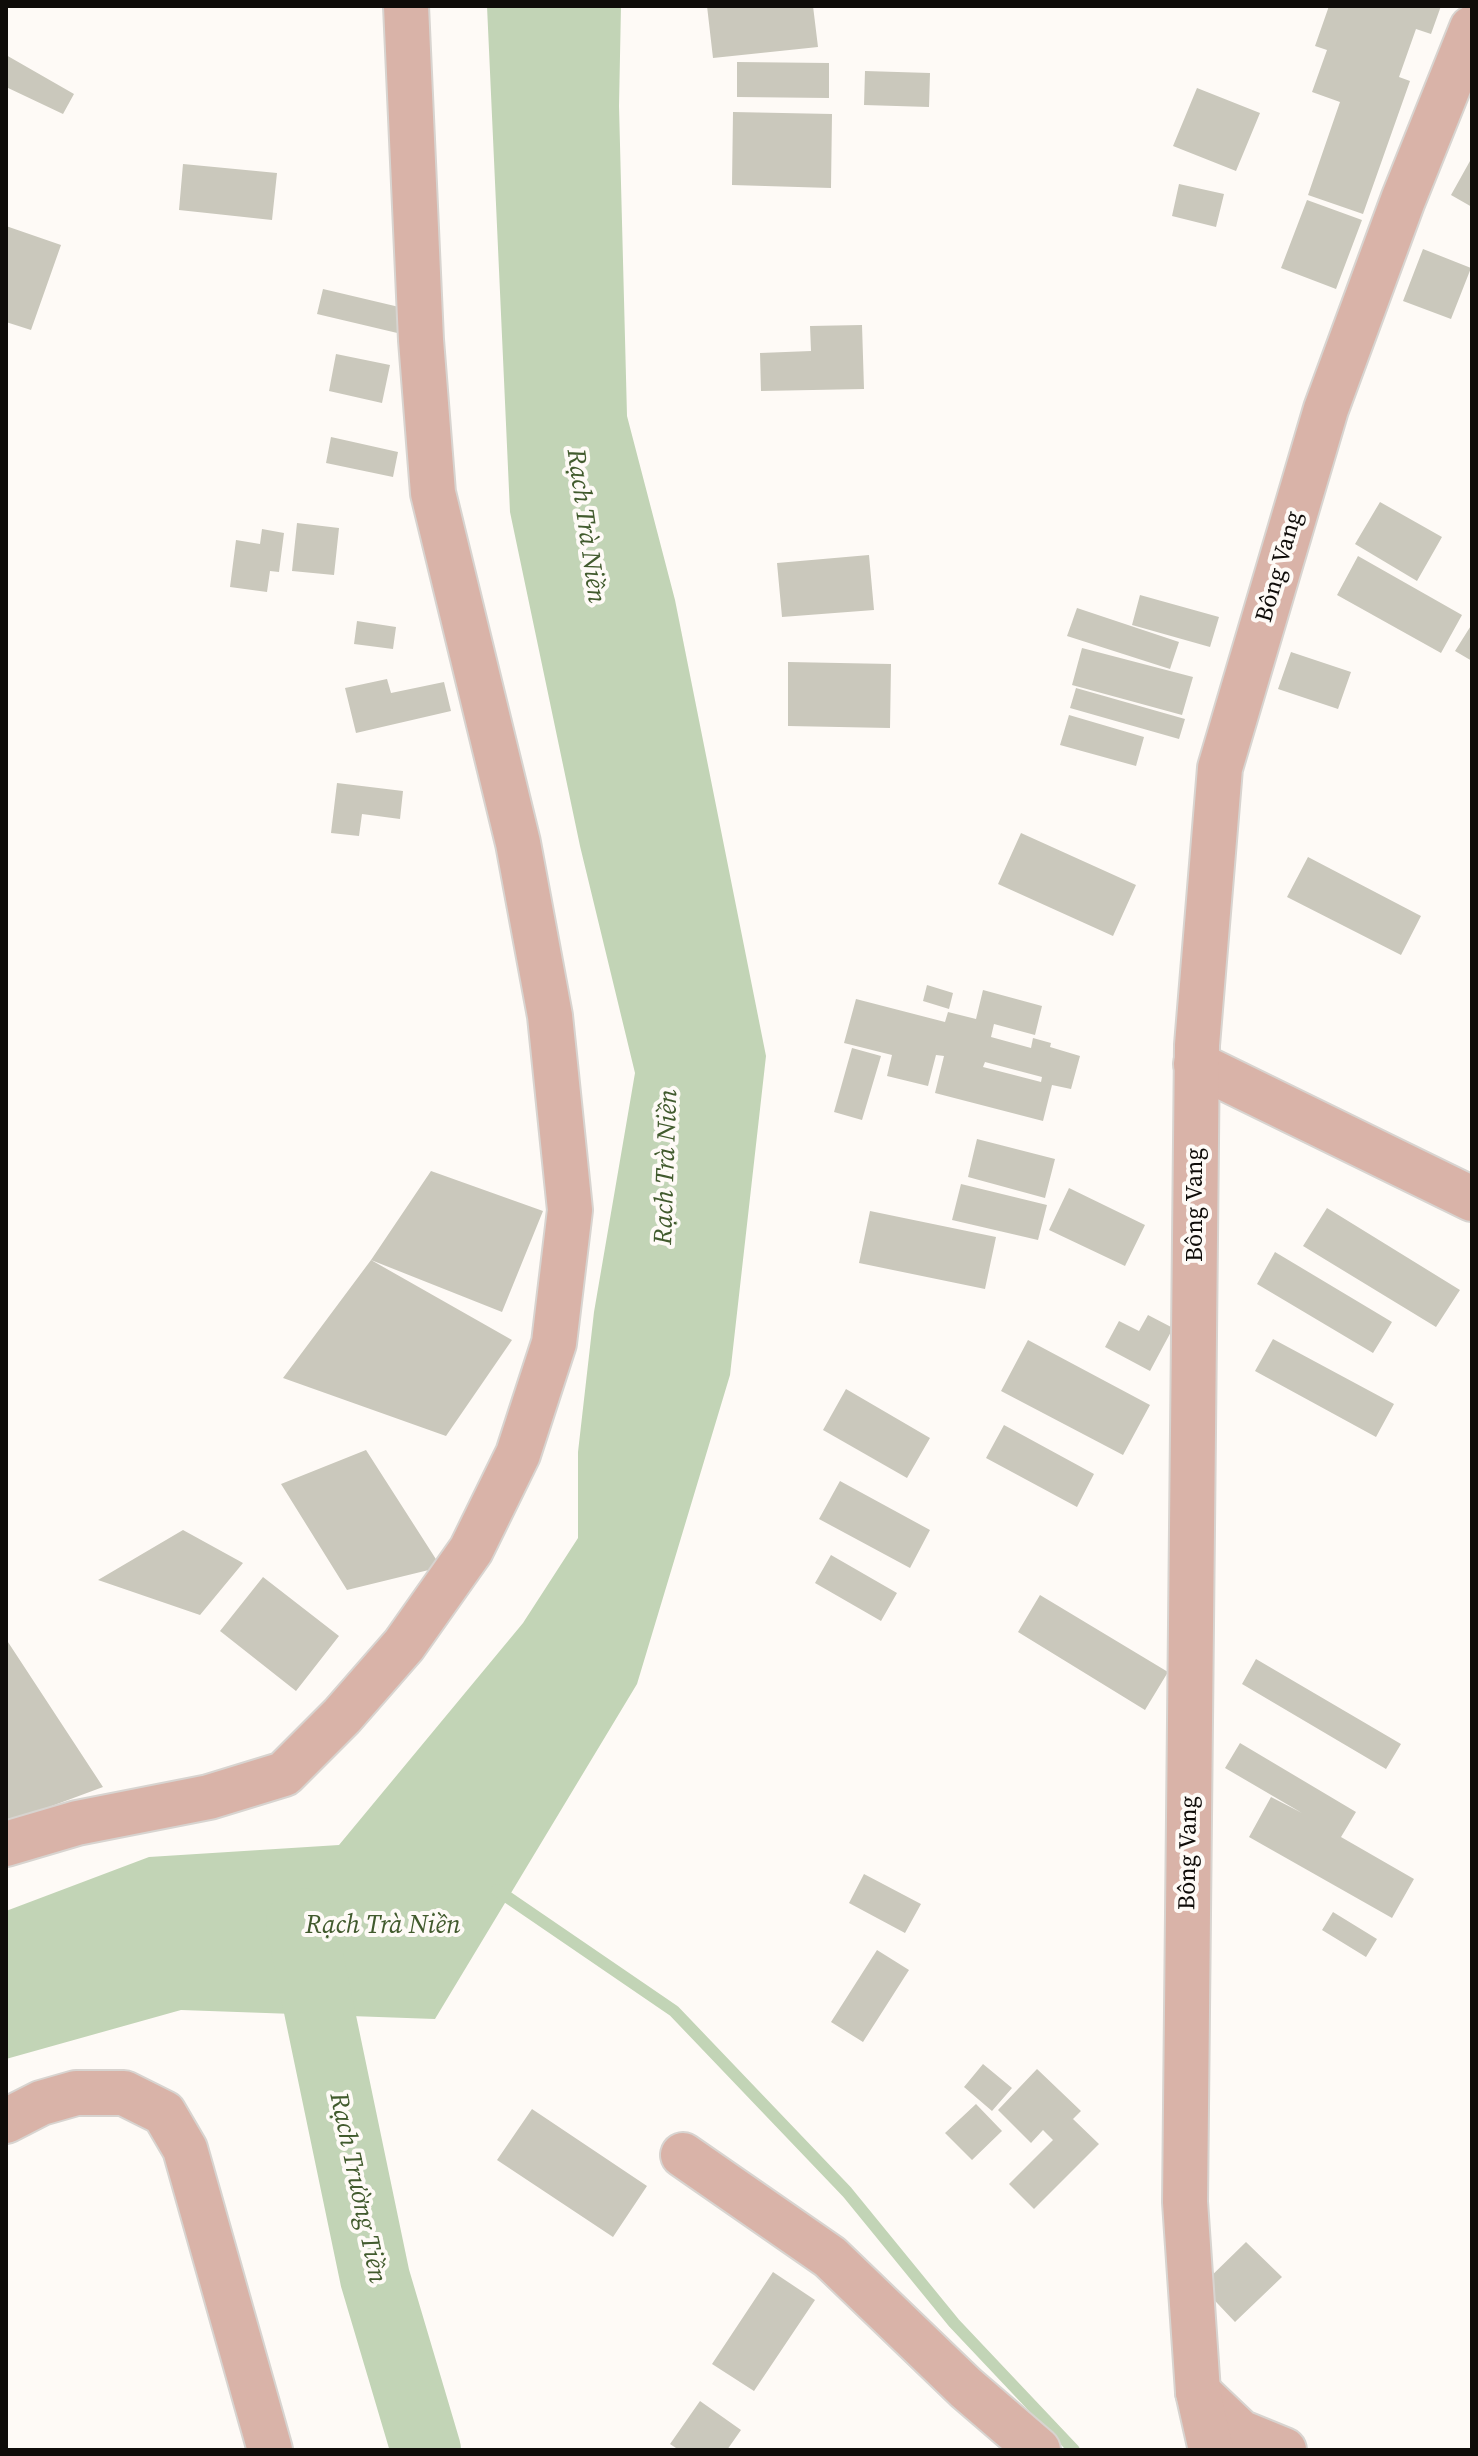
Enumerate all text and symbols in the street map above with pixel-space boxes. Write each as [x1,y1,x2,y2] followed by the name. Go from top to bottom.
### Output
[559,447,611,605] water label: Rạch Trà Niền
[1250,508,1310,626] street label: Bông Vang
[649,1089,685,1245] water label: Rạch Trà Niền
[1182,1148,1210,1262] street label: Bông Vang
[1174,1796,1204,1910] street label: Bông Vang
[305,1910,461,1942] water label: Rạch Trà Niền
[322,2090,392,2286] water label: Rạch Trường Tiền

